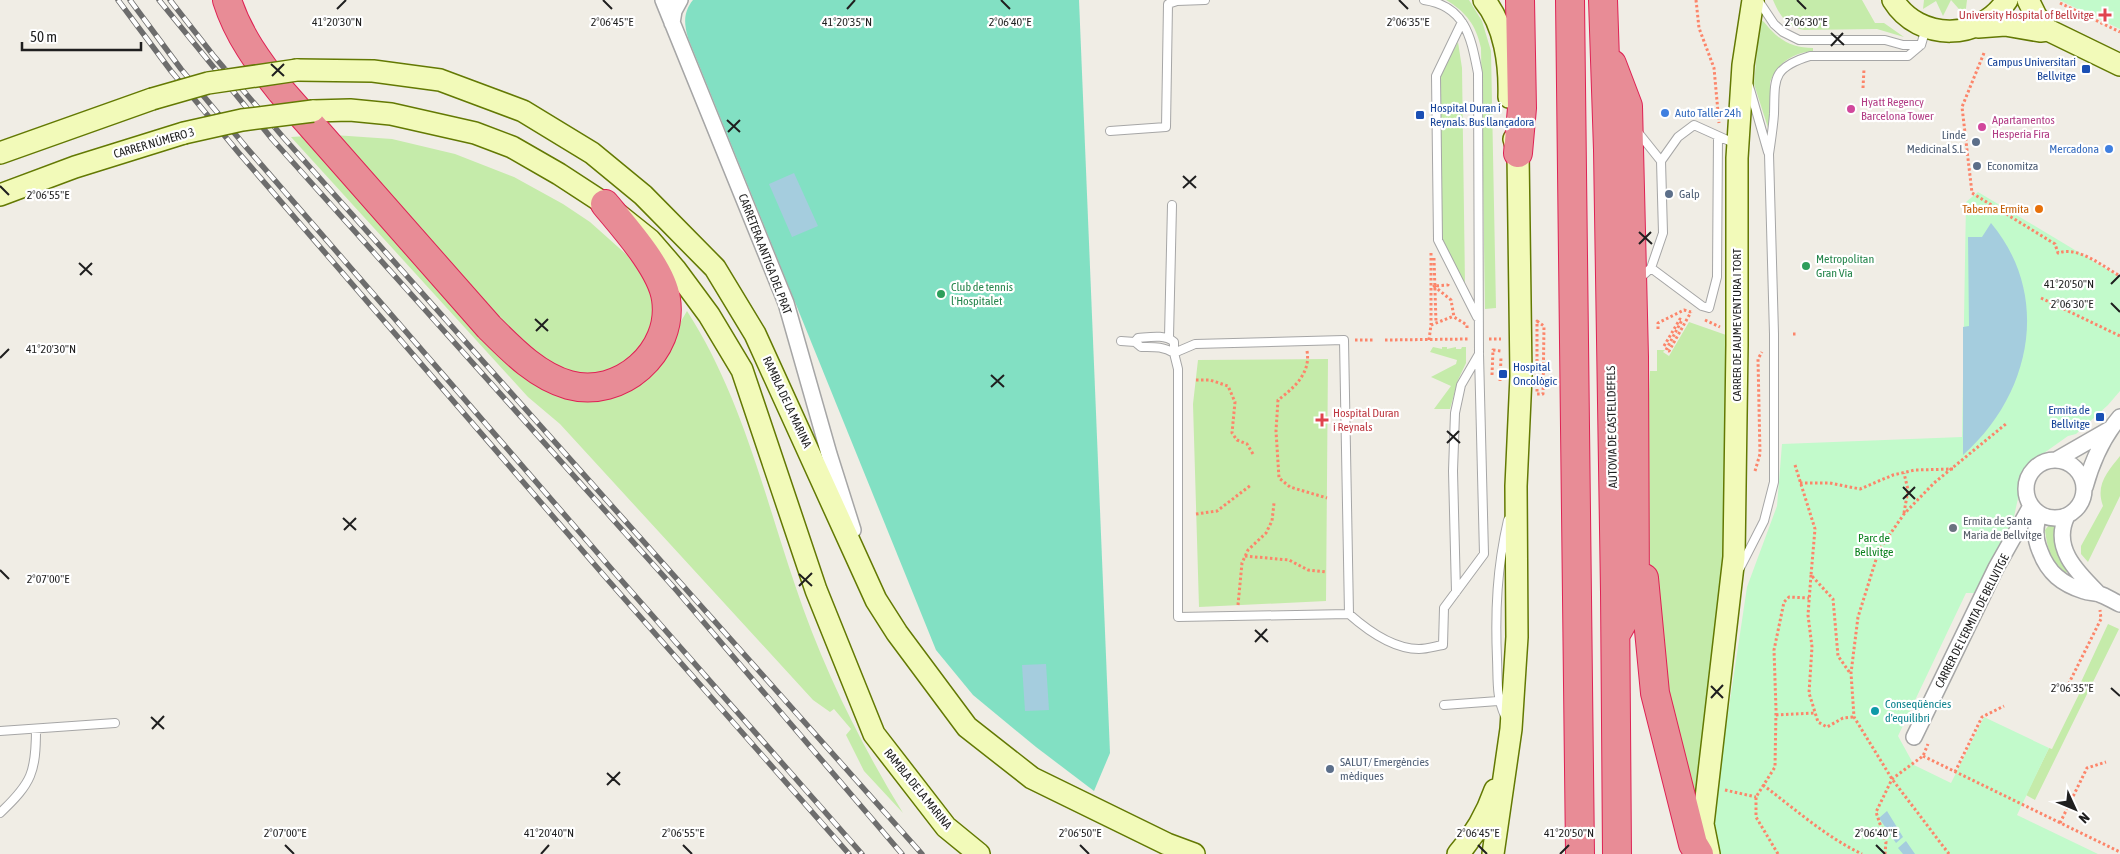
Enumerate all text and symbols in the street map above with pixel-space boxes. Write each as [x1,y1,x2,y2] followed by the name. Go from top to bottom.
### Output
[1959,8,2094,22] place label: University Hospital of Bellvitge
[2098,8,2112,22] marker: University Hospital of Bellvitge
[312,15,362,29] text: 41°20'30"N
[591,15,633,29] text: 2°06'45"E
[822,15,872,29] text: 41°20'35"N
[989,15,1031,29] text: 2°06'40"E
[1387,15,1429,29] text: 2°06'35"E
[1785,15,1827,29] text: 2°06'30"E
[22,20,141,52] scale bar
[30,28,57,45] text: 50 m
[1987,55,2076,83] place label: Campus Universitari Bellvitge
[2080,63,2092,75] marker: Campus Universitari Bellvitge
[1861,95,1934,123] place label: Hyatt Regency Barcelona Tower
[1430,101,1534,129] place label: Hospital Duran i Reynals. Bus llançadora
[1845,103,1857,115] marker: Hyatt Regency Barcelona Tower
[1675,106,1741,120] place label: Auto Taller 24h
[1659,107,1671,119] marker: Auto Taller 24h
[1414,109,1426,121] marker: Hospital Duran i Reynals. Bus llançadora
[1992,113,2055,141] place label: Apartamentos Hesperia Fira
[1976,121,1988,133] marker: Apartamentos Hesperia Fira
[112,125,196,161] street label: CARRER NÚMERO 3
[1907,128,1966,156] place label: Linde Medicinal S.L.
[1970,136,1982,148] marker: Linde Medicinal S.L.
[2049,142,2099,156] place label: Mercadona
[2103,143,2115,155] marker: Mercadona
[1987,159,2038,173] place label: Economitza
[1971,160,1983,172] marker: Economitza
[1679,187,1700,201] place label: Galp
[27,188,69,202] text: 2°06'55"E
[1663,188,1675,200] marker: Galp
[736,192,795,317] street label: CARRETERA ANTIGA DEL PRAT
[1962,202,2029,216] place label: Taberna Ermita
[2033,203,2045,215] marker: Taberna Ermita
[1730,248,1744,402] street label: CARRER DE JAUME VENTURA I TORT
[1816,252,1874,280] place label: Metropolitan Gran Via
[1800,260,1812,272] marker: Metropolitan Gran Via
[2044,277,2094,291] text: 41°20'50"N
[951,280,1013,308] place label: Club de tennis l'Hospitalet
[935,288,947,300] marker: Club de tennis l'Hospitalet
[2051,297,2093,311] text: 2°06'30"E
[26,342,76,356] text: 41°20'30"N
[760,354,814,450] street label: RAMBLA DE LA MARINA
[1513,360,1558,388] place label: Hospital Oncològic
[1604,366,1620,488] street label: AUTOVIA DE CASTELLDEFELS
[1497,368,1509,380] marker: Hospital Oncològic
[2048,403,2090,431] place label: Ermita de Bellvitge
[1333,406,1399,434] place label: Hospital Duran i Reynals
[2094,411,2106,423] marker: Ermita de Bellvitge
[1315,413,1329,427] marker: Hospital Duran i Reynals
[1963,514,2042,542] place label: Ermita de Santa Maria de Bellvitge
[1947,522,1959,534] marker: Ermita de Santa Maria de Bellvitge
[1855,531,1893,559] park label: Parc de Bellvitge
[1932,552,2012,690] street label: CARRER DE L'ERMITA DE BELLVITGE
[27,572,69,586] text: 2°07'00"E
[2051,681,2093,695] text: 2°06'35"E
[1885,697,1951,725] place label: Conseqüències d'equilibri
[1869,705,1881,717] marker: Conseqüències d'equilibri
[881,746,955,832] street label: RAMBLA DE LA MARINA
[1340,755,1429,783] place label: SALUT/ Emergències mèdiques
[1324,763,1336,775] marker: SALUT/ Emergències mèdiques
[2050,784,2100,834] north arrow
[2076,810,2093,827] text: N
[264,826,306,840] text: 2°07'00"E
[524,826,574,840] text: 41°20'40"N
[662,826,704,840] text: 2°06'55"E
[1059,826,1101,840] text: 2°06'50"E
[1457,826,1499,840] text: 2°06'45"E
[1544,826,1594,840] text: 41°20'50"N
[1855,826,1897,840] text: 2°06'40"E

